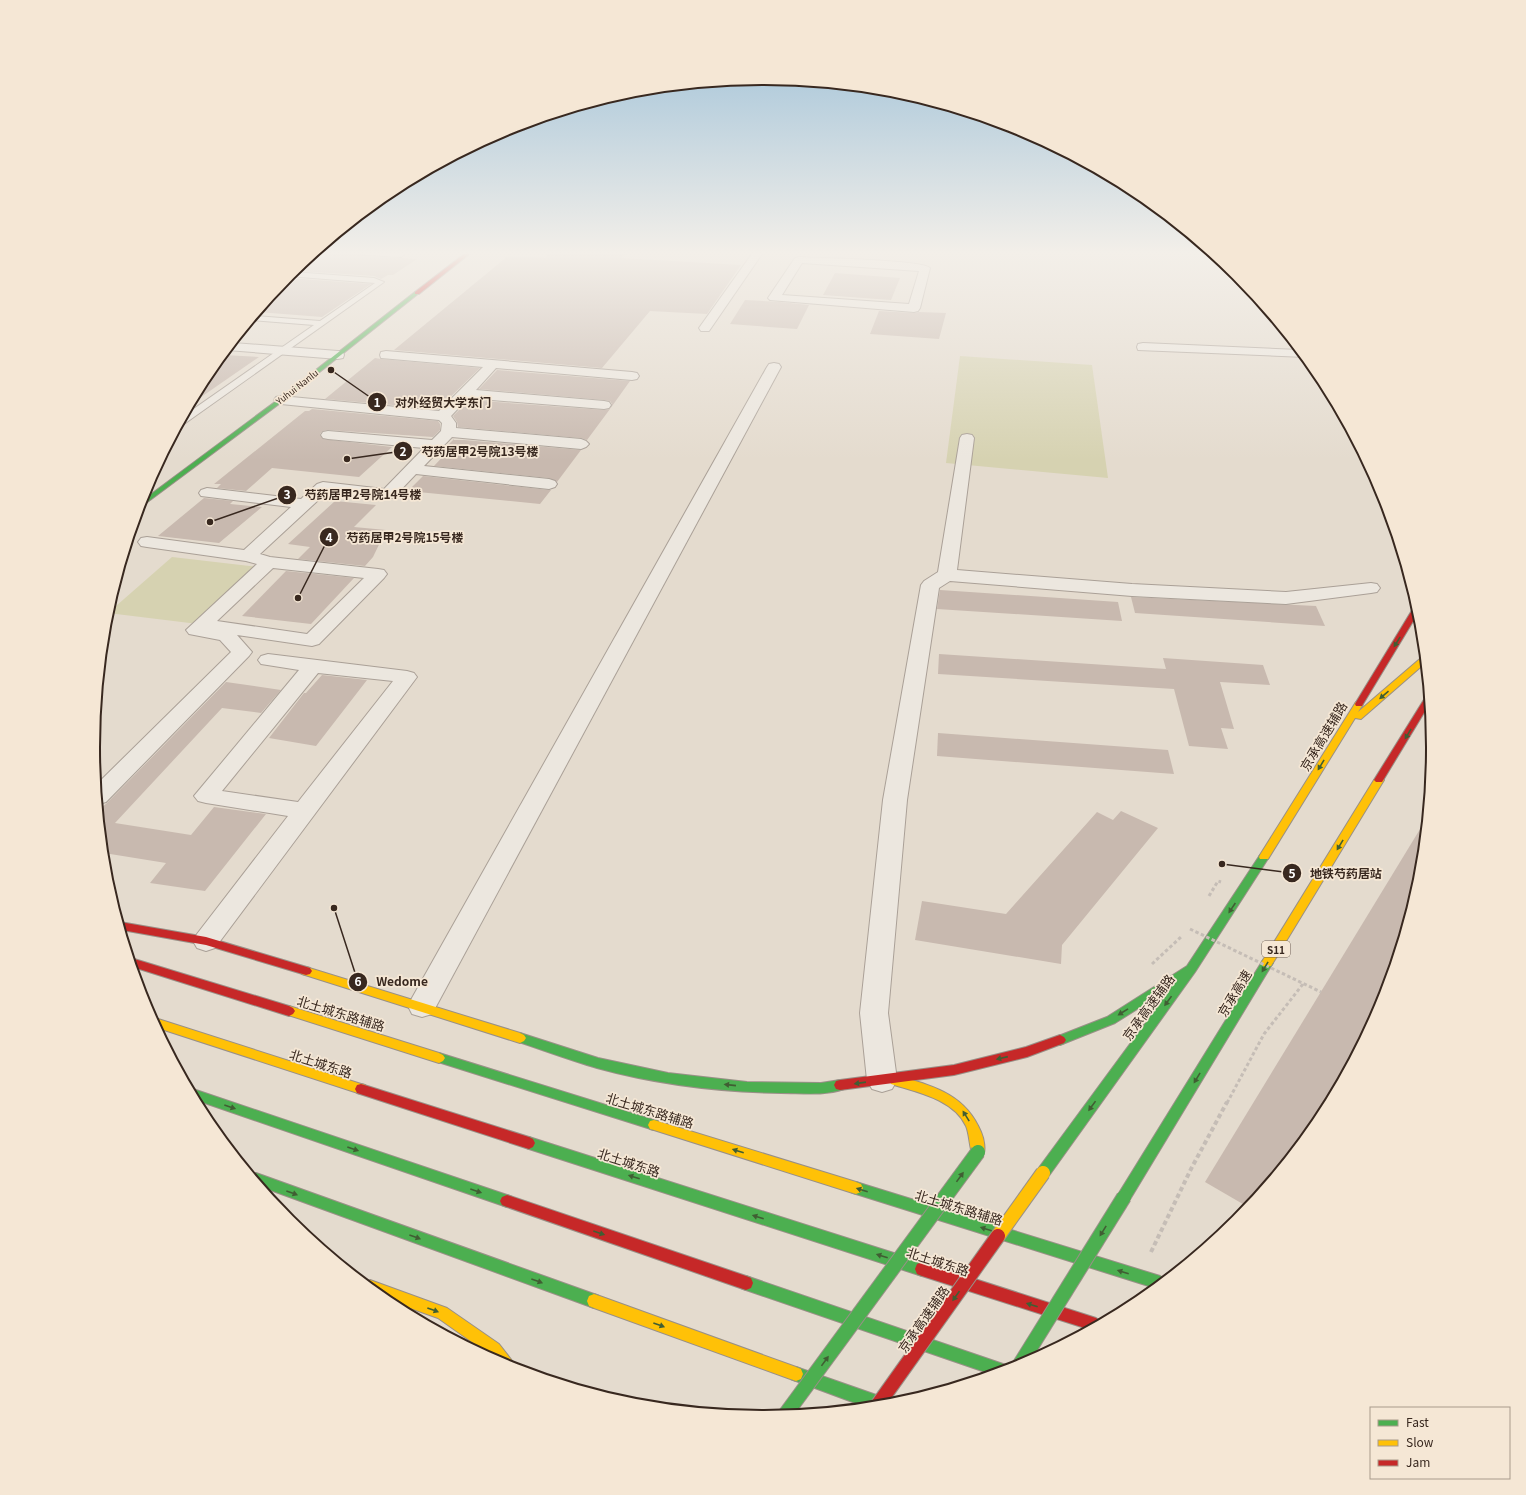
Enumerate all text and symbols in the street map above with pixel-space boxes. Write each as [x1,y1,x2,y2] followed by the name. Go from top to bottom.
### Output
[272,366,321,408] street label: Yuhui Nanlu
[367,390,499,414] callout: 对外经贸大学东门
[373,393,381,410] text: 1
[395,393,491,410] text: 对外经贸大学东门
[393,439,546,463] callout: 芍药居甲2号院13号楼
[399,442,407,459] text: 2
[421,442,539,459] text: 芍药居甲2号院13号楼
[277,483,430,507] callout: 芍药居甲2号院14号楼
[283,485,291,502] text: 3
[304,485,422,502] text: 芍药居甲2号院14号楼
[319,525,472,549] callout: 芍药居甲2号院15号楼
[325,528,333,545] text: 4
[346,528,464,545] text: 芍药居甲2号院15号楼
[1393,636,1400,648] one-way arrow
[1378,690,1389,699] one-way arrow
[1295,698,1351,774] street label: 京承高速辅路
[1404,728,1411,740] one-way arrow
[1317,760,1325,770] one-way arrow
[1336,839,1343,851] one-way arrow
[1282,861,1390,885] callout: 地铁芍药居站
[1288,864,1296,881] text: 5
[1310,864,1382,881] text: 地铁芍药居站
[1228,903,1235,914] one-way arrow
[1262,941,1290,957] road number: S11
[1261,961,1268,973] one-way arrow
[1212,966,1256,1020] street label: 京承高速
[348,970,436,994] callout: Wedome
[1117,970,1179,1044] street label: 京承高速辅路
[354,972,362,989] text: 6
[376,972,428,989] text: Wedome
[295,991,387,1035] street label: 北土城东路辅路
[1164,995,1172,1006] one-way arrow
[1117,1009,1128,1016] one-way arrow
[287,1044,355,1082] street label: 北土城东路
[995,1056,1008,1062] one-way arrow
[1193,1072,1200,1084] one-way arrow
[854,1080,866,1086] one-way arrow
[724,1082,736,1088] one-way arrow
[604,1088,696,1132] street label: 北土城东路辅路
[1088,1101,1096,1111] one-way arrow
[224,1104,236,1110] one-way arrow
[963,1110,970,1122] one-way arrow
[595,1143,663,1181] street label: 北土城东路
[347,1146,359,1152] one-way arrow
[731,1148,743,1154] one-way arrow
[956,1171,964,1182] one-way arrow
[628,1174,640,1180] one-way arrow
[913,1185,1005,1229] street label: 北土城东路辅路
[855,1187,867,1193] one-way arrow
[470,1188,482,1194] one-way arrow
[287,1190,299,1196] one-way arrow
[751,1214,763,1220] one-way arrow
[1100,1225,1107,1236] one-way arrow
[979,1226,991,1232] one-way arrow
[593,1230,605,1236] one-way arrow
[409,1234,421,1240] one-way arrow
[904,1242,972,1280] street label: 北土城东路
[875,1253,887,1259] one-way arrow
[1117,1268,1129,1274] one-way arrow
[531,1278,543,1284] one-way arrow
[893,1282,953,1356] street label: 京承高速辅路
[952,1290,960,1301] one-way arrow
[1026,1302,1038,1308] one-way arrow
[427,1308,439,1314] one-way arrow
[654,1322,666,1328] one-way arrow
[821,1355,829,1366] one-way arrow
[1370,1407,1510,1479] legend
[1406,1413,1429,1430] text: Fast
[1406,1433,1434,1450] text: Slow
[1406,1453,1430,1470] text: Jam

